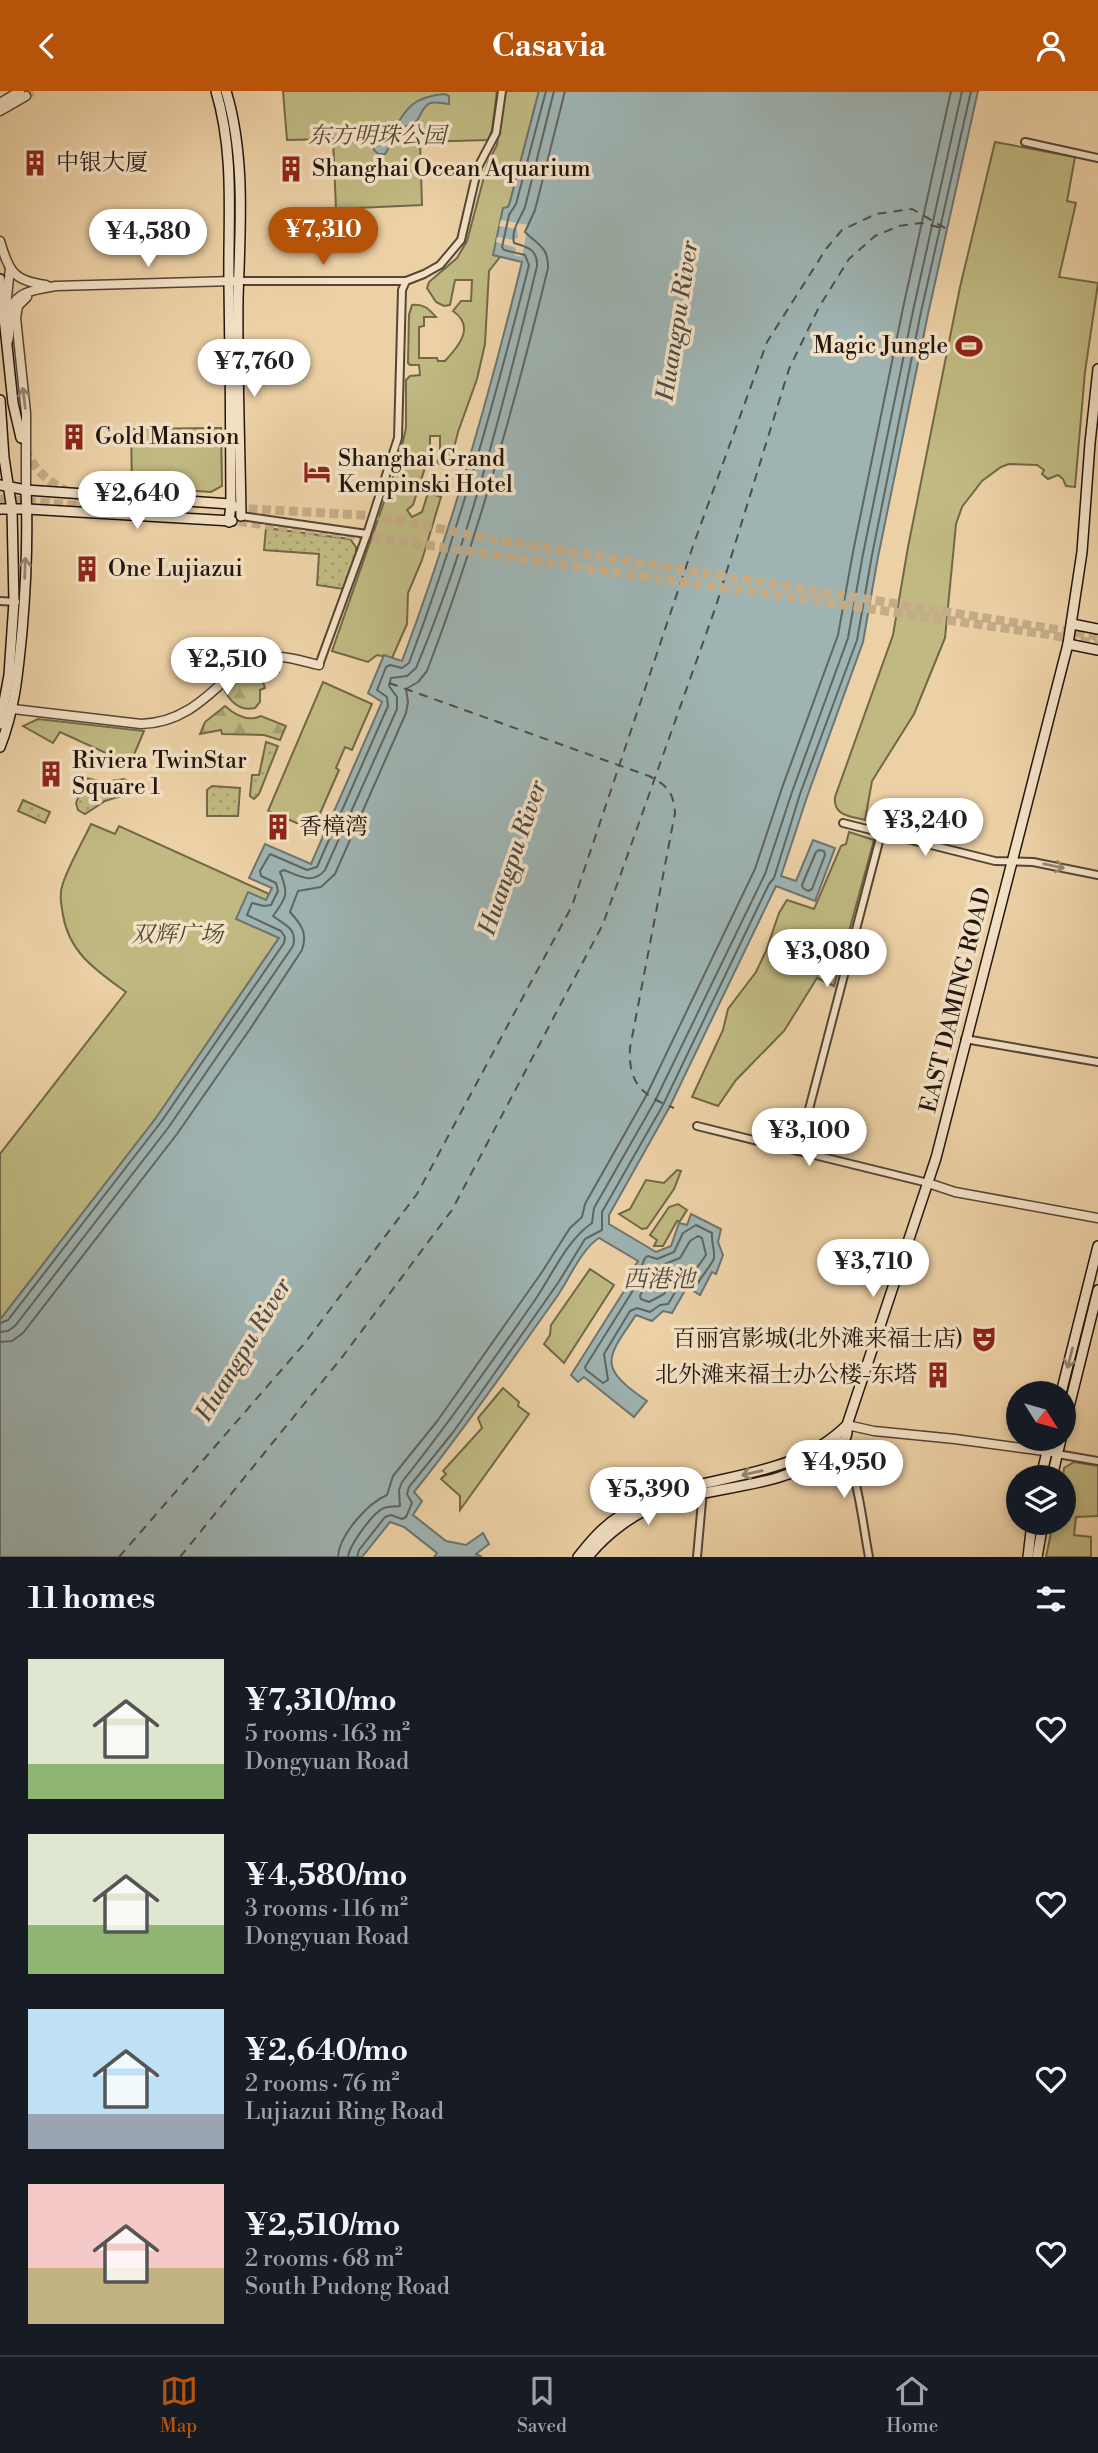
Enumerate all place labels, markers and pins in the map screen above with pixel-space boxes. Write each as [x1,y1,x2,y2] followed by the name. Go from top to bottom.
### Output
[20,148,50,178] building icon: 中银大厦
[56,149,148,177] place label: 中银大厦
[276,154,306,184] building icon: Shanghai Ocean Aquarium
[312,155,591,183] place label: Shanghai Ocean Aquarium
[266,207,380,267] pin: ¥7,310
[91,209,205,269] pin: ¥4,580
[954,331,984,361] sports icon: Magic Jungle
[813,332,948,360] place label: Magic Jungle
[197,339,311,399] pin: ¥7,760
[59,422,89,452] building icon: Gold Mansion
[95,423,240,451] place label: Gold Mansion
[338,445,513,499] place label: Shanghai Grand Kempinski Hotel
[302,457,332,487] hotel icon: Shanghai Grand Kempinski Hotel
[80,471,194,531] pin: ¥2,640
[72,554,102,584] building icon: One Lujiazui
[108,555,243,583] place label: One Lujiazui
[170,637,284,697] pin: ¥2,510
[72,747,247,801] place label: Riviera TwinStar Square 1
[36,759,66,789] building icon: Riviera TwinStar Square 1
[868,799,982,858] pin: ¥3,240
[263,812,293,842] building icon: 香樟湾
[299,813,368,841] place label: 香樟湾
[770,929,884,989] pin: ¥3,080
[752,1109,866,1168] pin: ¥3,100
[816,1239,930,1299] pin: ¥3,710
[969,1324,999,1354] theatre icon: 百丽宫影城(北外滩来福士店)
[673,1325,963,1353] place label: 百丽宫影城(北外滩来福士店)
[923,1360,953,1390] building icon: 北外滩来福士办公楼-东塔
[655,1361,917,1389] place label: 北外滩来福士办公楼-东塔
[787,1441,901,1500] pin: ¥4,950
[591,1467,705,1527] pin: ¥5,390

